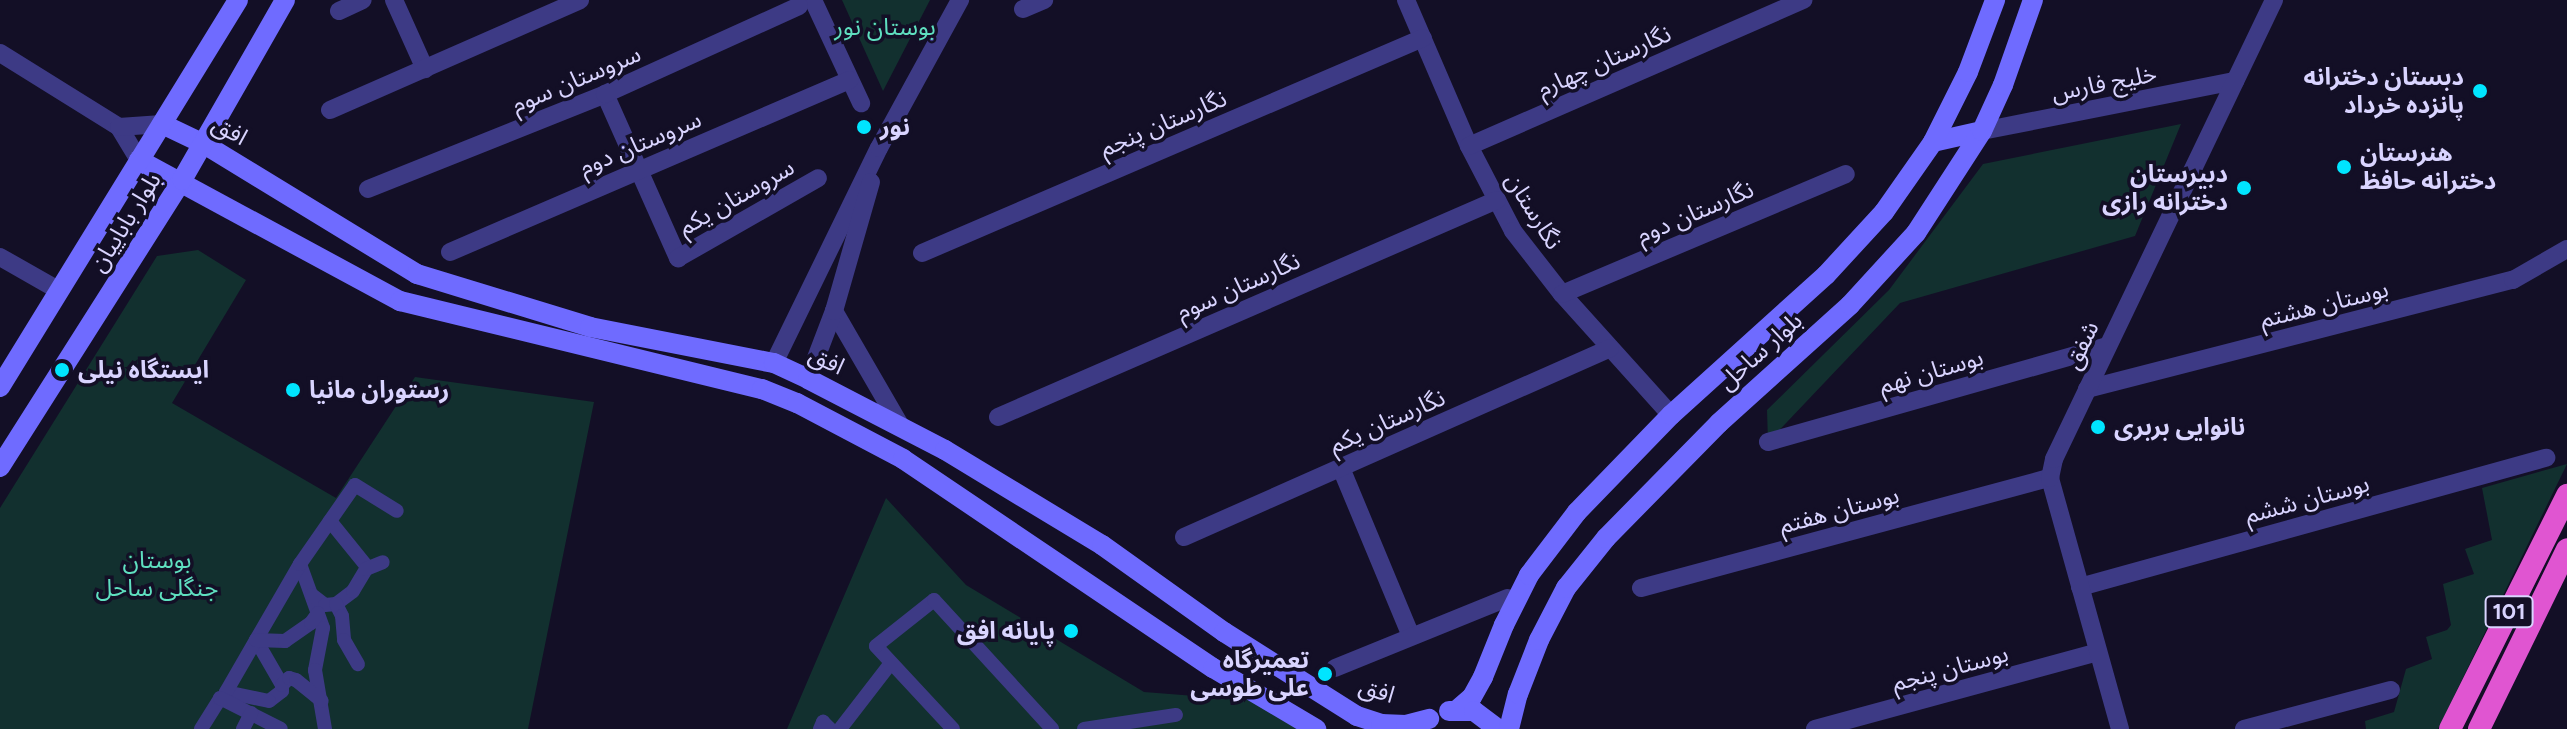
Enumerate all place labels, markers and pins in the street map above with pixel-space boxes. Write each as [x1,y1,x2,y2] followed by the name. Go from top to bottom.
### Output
[2304,63,2464,119] place label: دبستان دخترانه پانزده خرداد
[2471,82,2489,100] marker: دبستان دخترانه پانزده خرداد
[880,113,910,141] place label: نور
[855,118,873,136] marker: نور
[2360,139,2496,195] place label: هنرستان دخترانه حافظ
[2335,158,2353,176] marker: هنرستان دخترانه حافظ
[2102,160,2228,216] place label: دبیرستان دخترانه رازی
[2235,179,2253,197] marker: دبیرستان دخترانه رازی
[78,356,209,384] place label: ایستگاه نیلی
[53,361,71,379] marker: ایستگاه نیلی
[309,376,449,404] place label: رستوران مانیا
[284,381,302,399] marker: رستوران مانیا
[2114,413,2245,441] place label: نانوایی بربری
[2089,418,2107,436] marker: نانوایی بربری
[957,617,1055,645] place label: پایانه افق
[1062,622,1080,640] marker: پایانه افق
[1190,646,1309,702] place label: تعمیرگاه علی طوسی
[1316,665,1334,683] marker: تعمیرگاه علی طوسی

